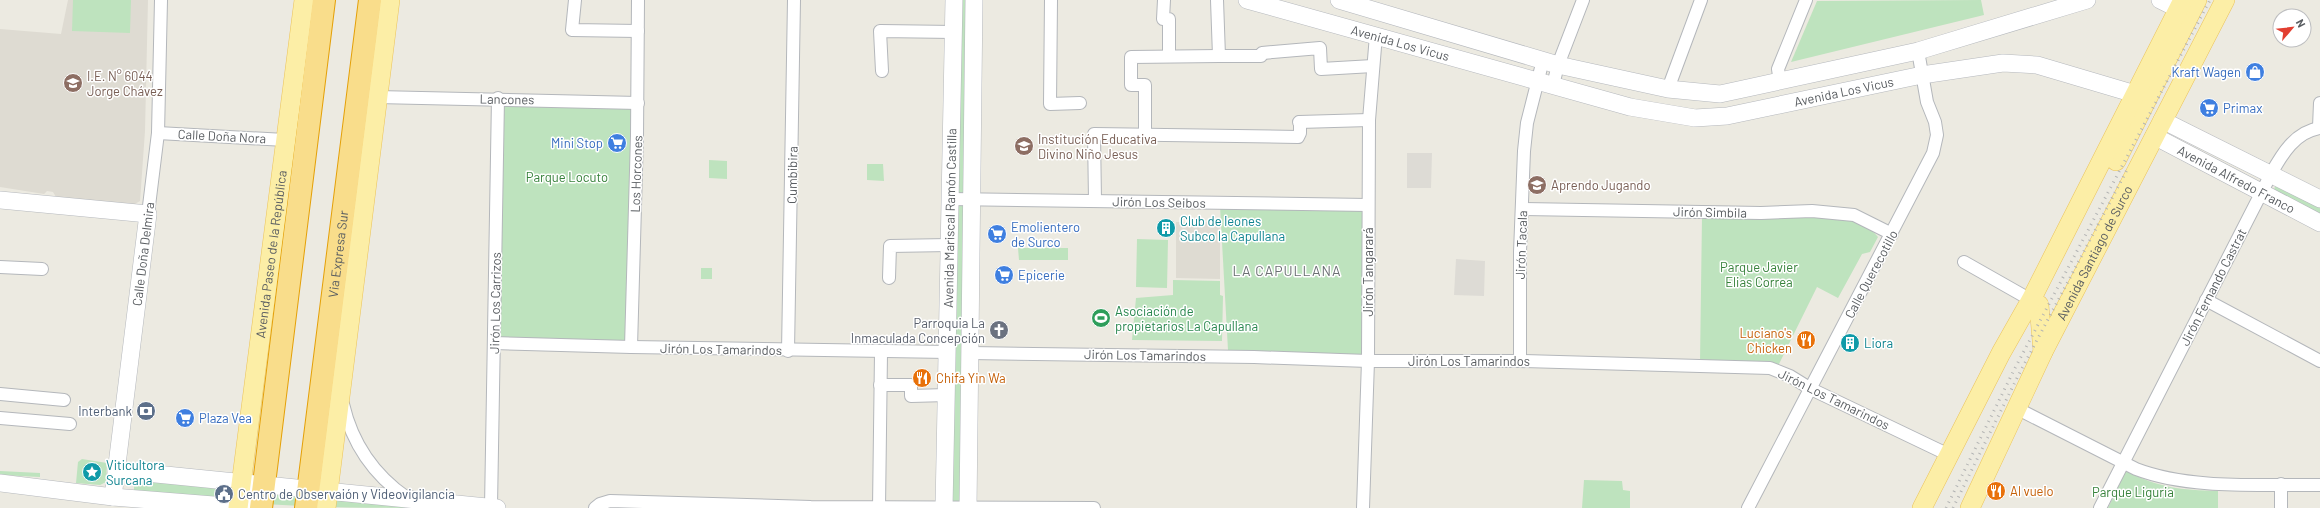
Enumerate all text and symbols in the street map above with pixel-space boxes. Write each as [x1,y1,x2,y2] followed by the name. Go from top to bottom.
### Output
[2272,8,2312,48] north arrow
[2294,17,2309,29] text: N
[1349,21,1451,64] street label: Avenida Los Vicus
[2244,61,2266,83] shop icon: Kraft Wagen
[2171,64,2241,80] place label: Kraft Wagen
[87,68,163,99] place label: I.E. N° 6044 Jorge Chávez
[62,72,84,94] school or university icon: I.E. N° 6044 Jorge Chávez
[1792,73,1895,110] street label: Avenida Los Vicus
[479,91,535,107] street label: Lancones
[2198,97,2220,119] supermarket icon: Primax
[2223,100,2262,116] place label: Primax
[177,126,267,146] street label: Calle Doña Nora
[940,128,959,308] street label: Avenida Mariscal Ramón Castilla
[1038,131,1157,162] place label: Institución Educativa Divino Niño Jesus
[606,132,628,154] supermarket icon: Mini Stop
[551,135,603,151] place label: Mini Stop
[627,135,645,213] street label: Los Horcones
[1013,135,1035,157] school or university icon: Institución Educativa Divino Niño Jesus
[2175,142,2298,217] street label: Avenida Alfredo Franco
[783,146,801,204] street label: Cumbibira
[252,169,290,339] street label: Avenida Paseo de la República
[526,169,608,185] park label: Parque Locuto
[1526,174,1548,196] school or university icon: Aprendo Jugando
[1551,177,1651,193] place label: Aprendo Jugando
[2053,183,2136,323] street label: Avenida Santiago de Surco
[1112,193,1206,211] street label: Jirón Los Seibos
[129,201,157,307] street label: Calle Doña Delmira
[1673,203,1747,221] street label: Jirón Simbila
[325,209,351,299] street label: Via Expresa Sur
[1512,210,1530,280] street label: Jirón Tacala
[1180,213,1285,244] place label: Club de leones Subco la Capullana
[1155,217,1177,239] building icon: Club de leones Subco la Capullana
[1011,219,1080,250] place label: Emolientero de Surco
[986,223,1008,245] supermarket icon: Emolientero de Surco
[2177,226,2249,348] street label: Jirón Fernando Castrat
[1360,227,1376,317] street label: Jirón Tangarará
[1841,227,1901,321] street label: Calle Querecotillo
[486,252,504,354] street label: Jirón Los Carrizos
[1720,259,1798,290] park label: Parque Javier Elias Correa
[1232,262,1342,279] district label: LA CAPULLANA
[993,264,1015,286] supermarket icon: Epicerie
[1018,267,1065,283] place label: Epicerie
[1115,303,1258,334] place label: Asociación de propietarios La Capullana
[1090,307,1112,329] sports icon: Asociación de propietarios La Capullana
[851,315,985,346] place label: Parroquia La Inmaculada Concepción
[988,319,1010,341] church icon: Parroquia La Inmaculada Concepción
[1739,325,1792,356] place label: Luciano's Chicken
[1795,329,1817,351] restaurant icon: Luciano's Chicken
[1839,332,1861,354] building icon: Liora
[1864,335,1893,351] place label: Liora
[660,340,782,358] street label: Jirón Los Tamarindos
[1084,346,1206,364] street label: Jirón Los Tamarindos
[1408,353,1530,369] street label: Jirón Los Tamarindos
[1776,365,1892,433] street label: Jirón Los Tamarindos
[911,367,933,389] restaurant icon: Chifa Yin Wa
[936,370,1006,386] place label: Chifa Yin Wa
[135,400,157,422] bank icon: Interbank
[78,403,132,419] place label: Interbank
[174,407,196,429] supermarket icon: Plaza Vea
[199,410,252,426] place label: Plaza Vea
[106,457,165,488] place label: Viticultora Surcana
[81,461,103,483] place icon: Viticultora Surcana
[1985,480,2007,502] restaurant icon: Al vuelo
[213,483,235,505] public building icon: Centro de Observaión y Videovigilancia
[2010,483,2054,499] place label: Al vuelo
[2092,484,2174,500] park label: Parque Liguria
[238,486,455,502] place label: Centro de Observaión y Videovigilancia

